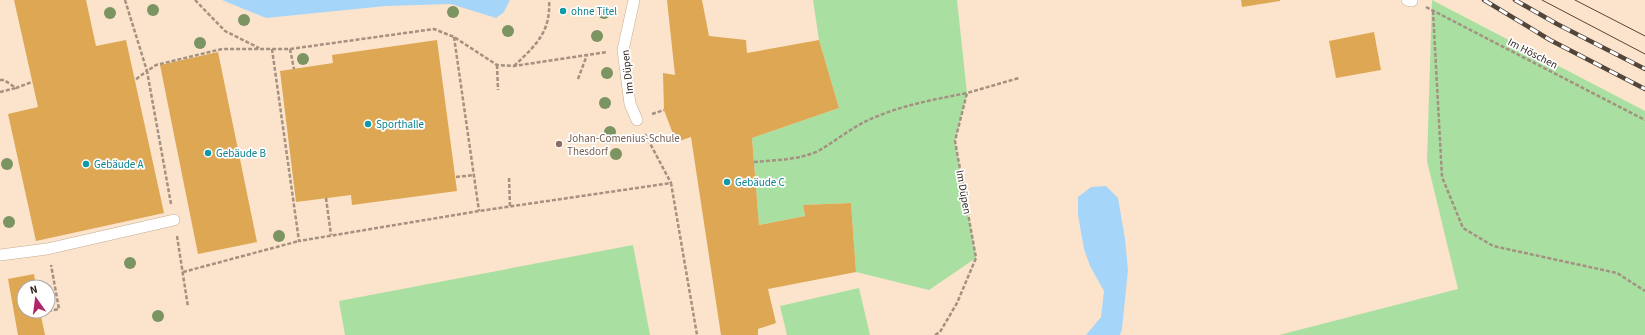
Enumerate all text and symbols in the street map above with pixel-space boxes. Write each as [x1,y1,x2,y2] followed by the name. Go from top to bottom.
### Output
[571,4,617,19] place label: ohne Titel
[558,6,568,16] marker: ohne Titel
[1505,34,1560,72] street label: Im Höschen
[618,49,637,95] street label: Im Düpen
[376,117,425,132] place label: Sporthalle
[363,119,373,129] marker: Sporthalle
[567,131,680,159] place label: Johan-Comenius-Schule Thesdorf
[554,139,564,149] marker: Johan-Comenius-Schule Thesdorf
[216,146,266,161] place label: Gebäude B
[203,148,213,158] marker: Gebäude B
[94,157,143,172] place label: Gebäude A
[81,159,91,169] marker: Gebäude A
[952,169,975,215] street label: Im Düpen
[735,175,785,190] place label: Gebäude C
[722,177,732,187] marker: Gebäude C
[16,279,56,319] north arrow
[28,282,39,298] text: N

